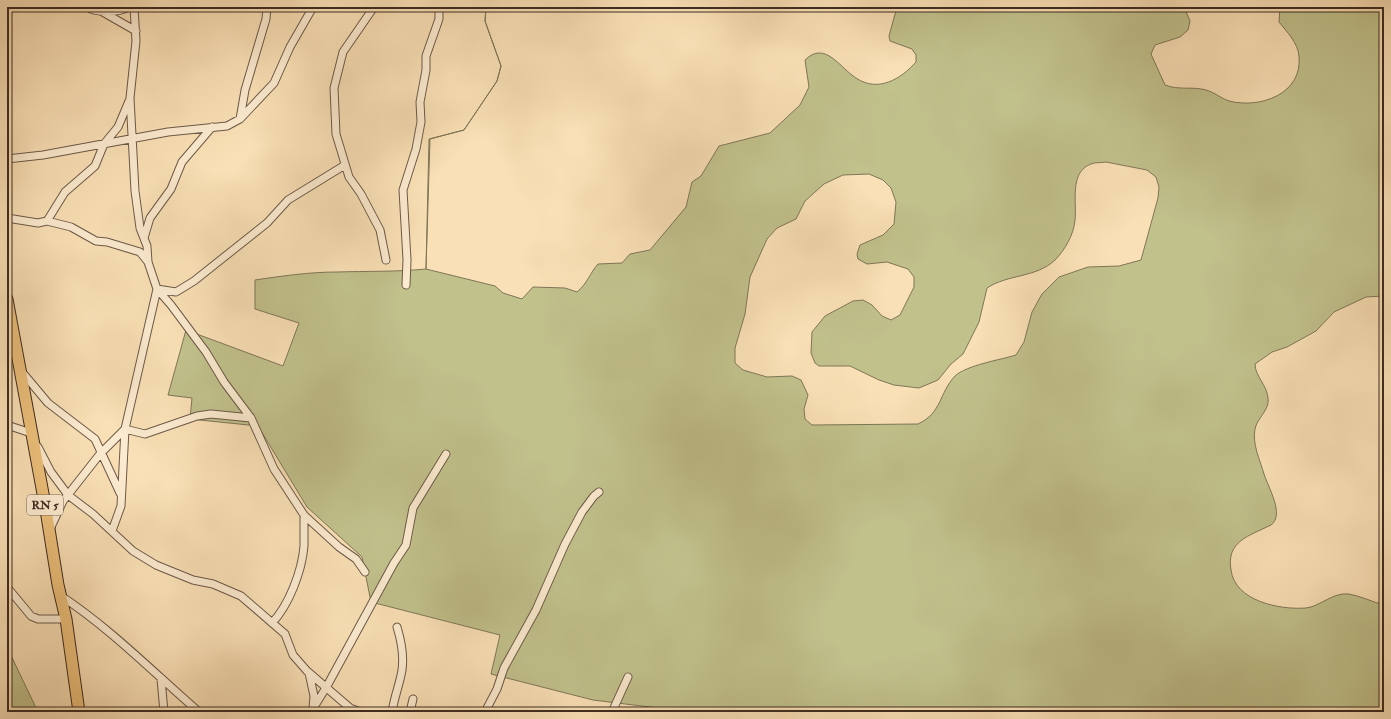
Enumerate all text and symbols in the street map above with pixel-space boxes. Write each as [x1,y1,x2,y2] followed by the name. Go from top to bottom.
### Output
[27,495,63,515] road number: RN 5

